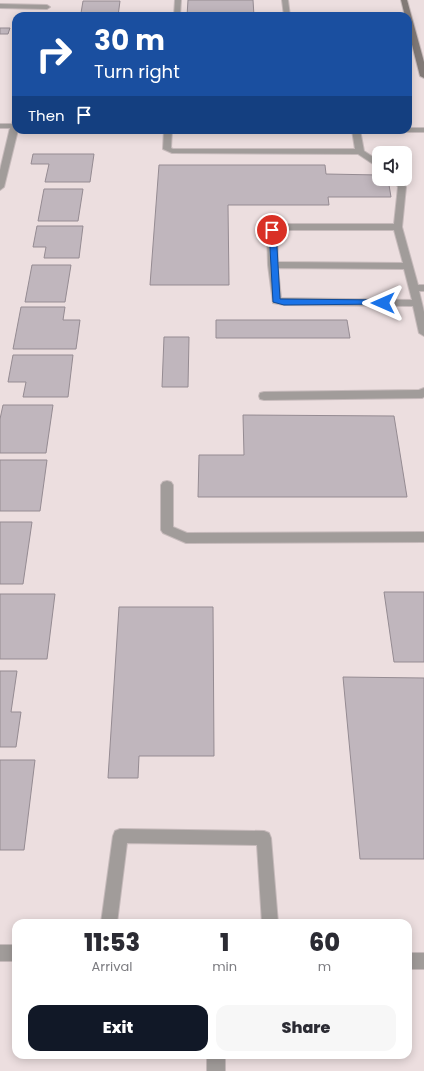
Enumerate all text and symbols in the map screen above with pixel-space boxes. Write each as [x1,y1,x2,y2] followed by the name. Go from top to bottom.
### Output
[94,21,165,60] text: 30 m
[28,28,80,80] icon: right
[94,59,180,84] text: Turn right
[73,104,95,126] icon: arrive
[28,105,65,126] text: Then
[372,146,412,186] map controls
[372,146,412,186] button: sound
[255,213,289,247] pin
[261,219,283,241] icon: arrive
[362,282,404,324] position arrow
[84,926,140,959] text: 11:53
[220,926,229,959] text: 1
[309,926,340,959] text: 60
[92,957,133,976] text: Arrival
[212,957,237,976] text: min
[318,957,331,976] text: m
[28,1005,208,1051] button: Exit
[216,1005,396,1051] button: Share

